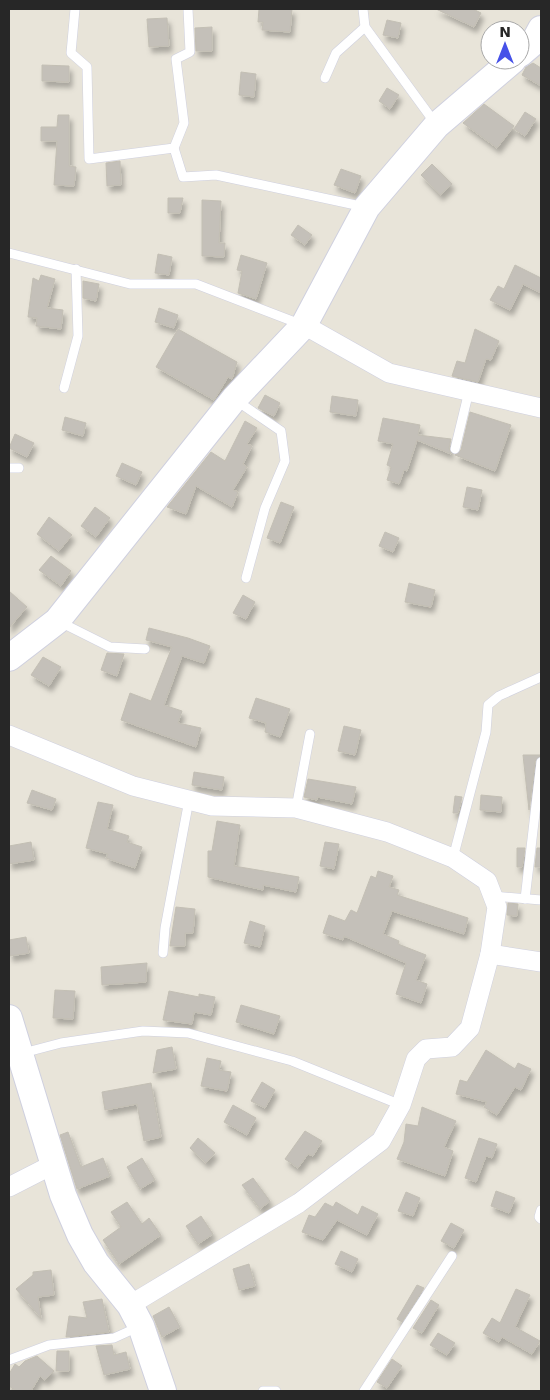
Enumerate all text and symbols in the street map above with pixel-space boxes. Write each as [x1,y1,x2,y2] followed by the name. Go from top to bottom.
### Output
[480,20,530,70] north arrow
[499,24,511,40] text: N

